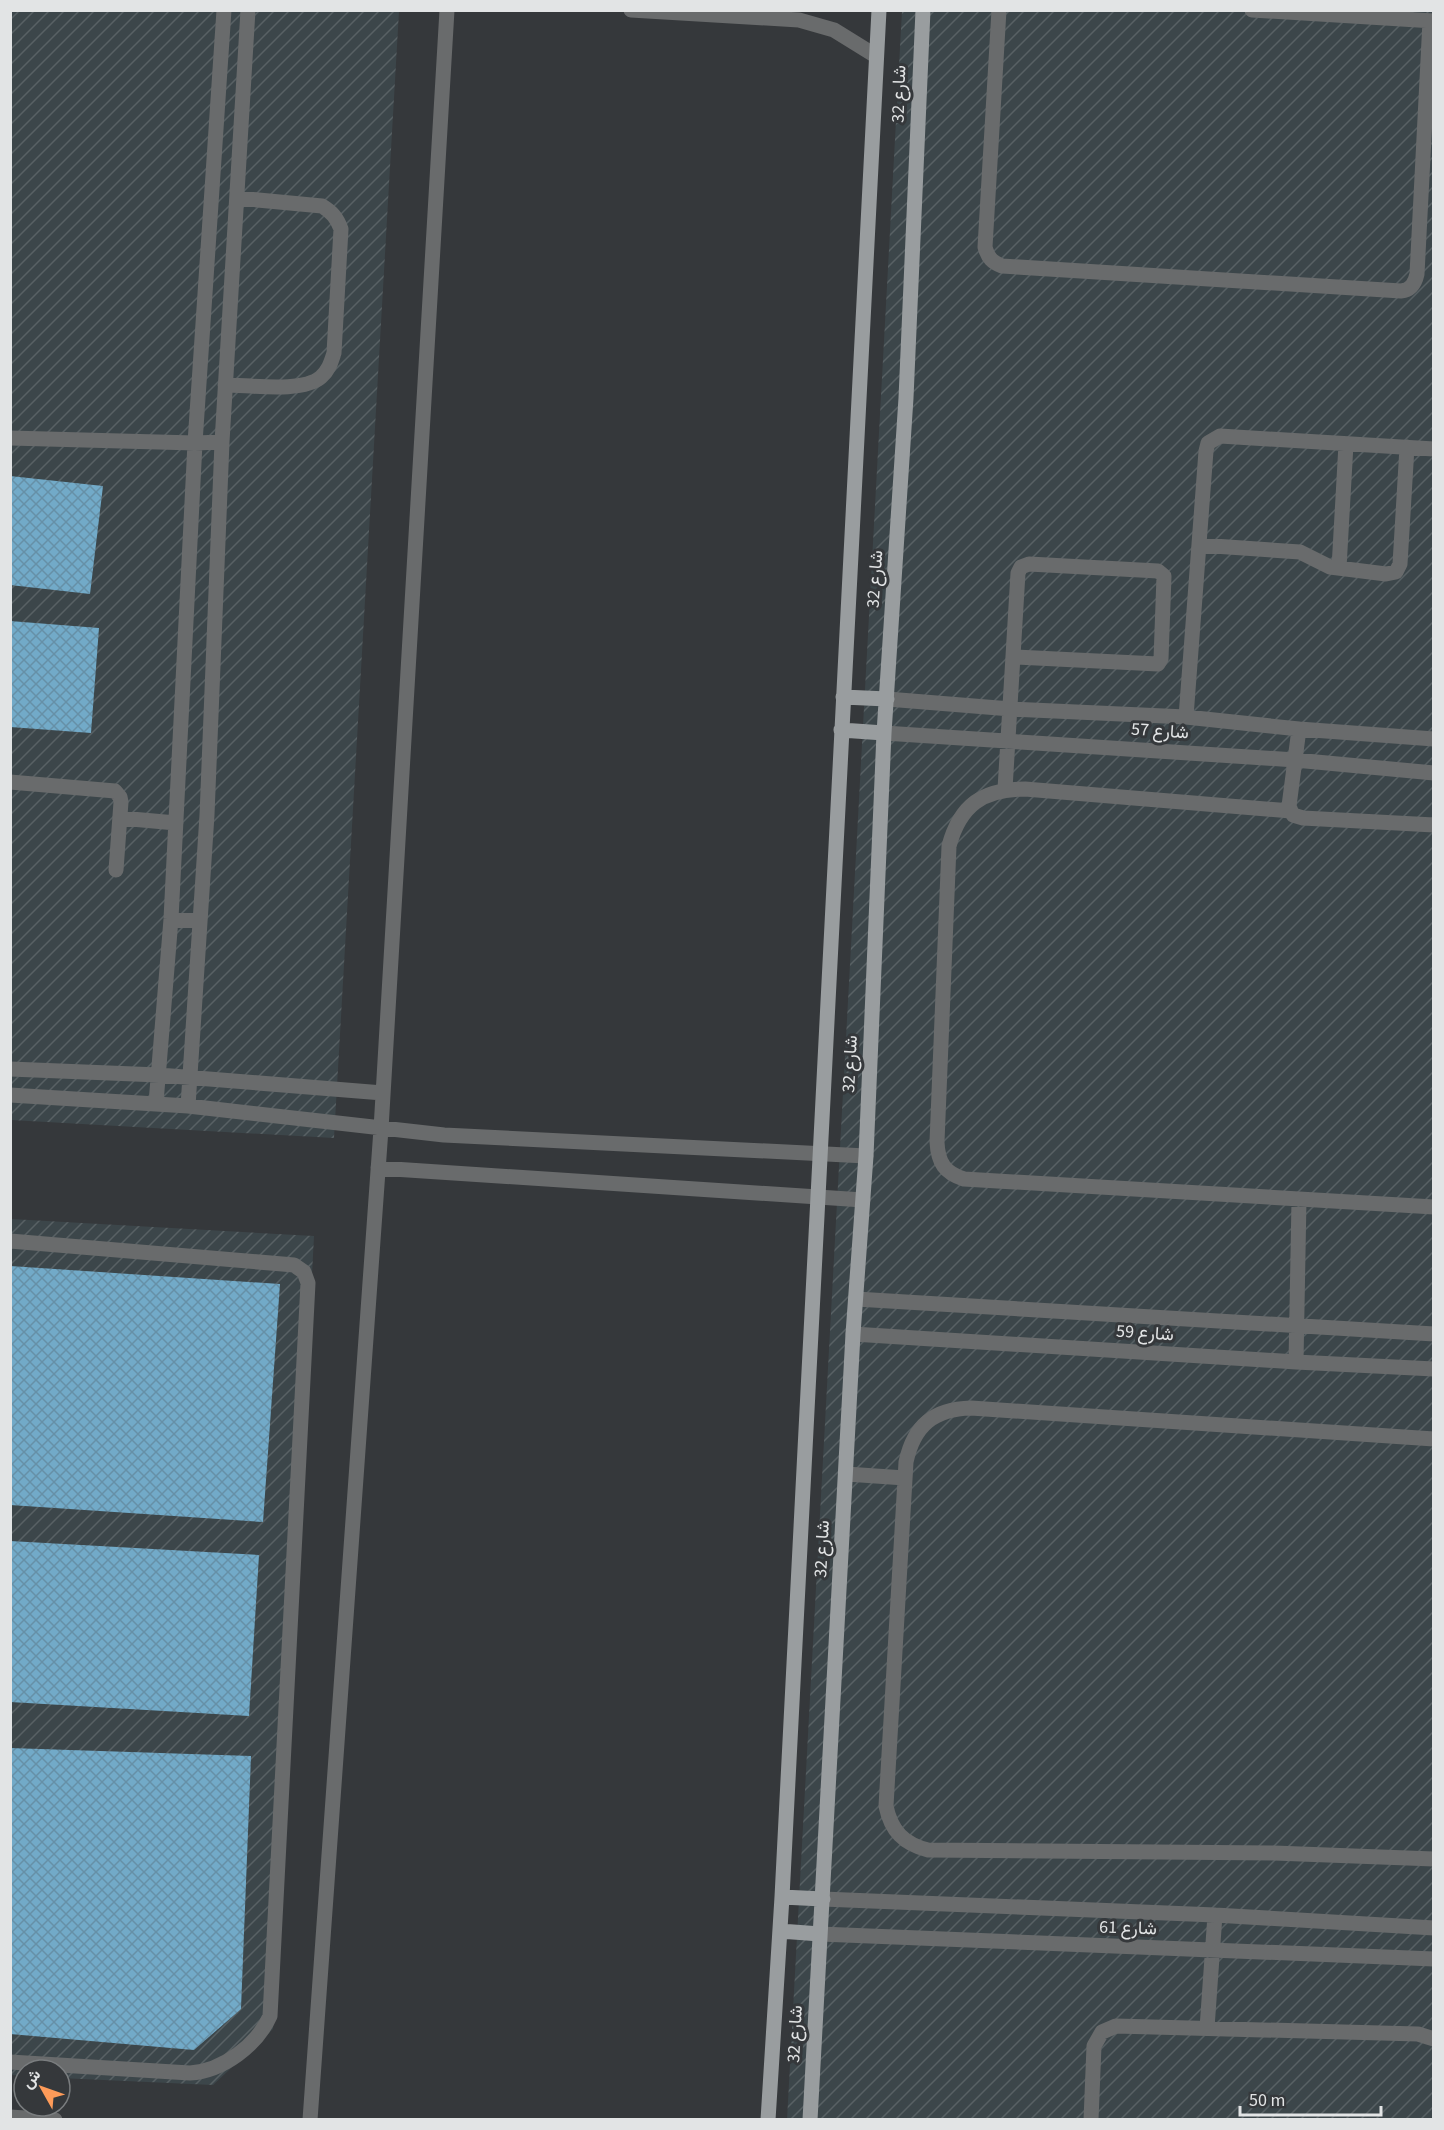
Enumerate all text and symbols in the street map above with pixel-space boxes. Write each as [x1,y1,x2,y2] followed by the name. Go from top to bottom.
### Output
[886,65,912,123] street label: شارع 32
[861,549,889,609] street label: شارع 32
[1130,717,1190,745] street label: شارع 57
[836,1035,864,1093] street label: شارع 32
[1115,1319,1175,1347] street label: شارع 59
[808,1520,836,1578] street label: شارع 32
[1099,1915,1157,1941] street label: شارع 61
[781,2005,809,2063] street label: شارع 32
[12,2058,72,2118] north arrow
[17,2065,46,2093] text: ش
[1240,2079,1381,2117] scale bar
[1249,2088,1285,2113] text: 50 m

